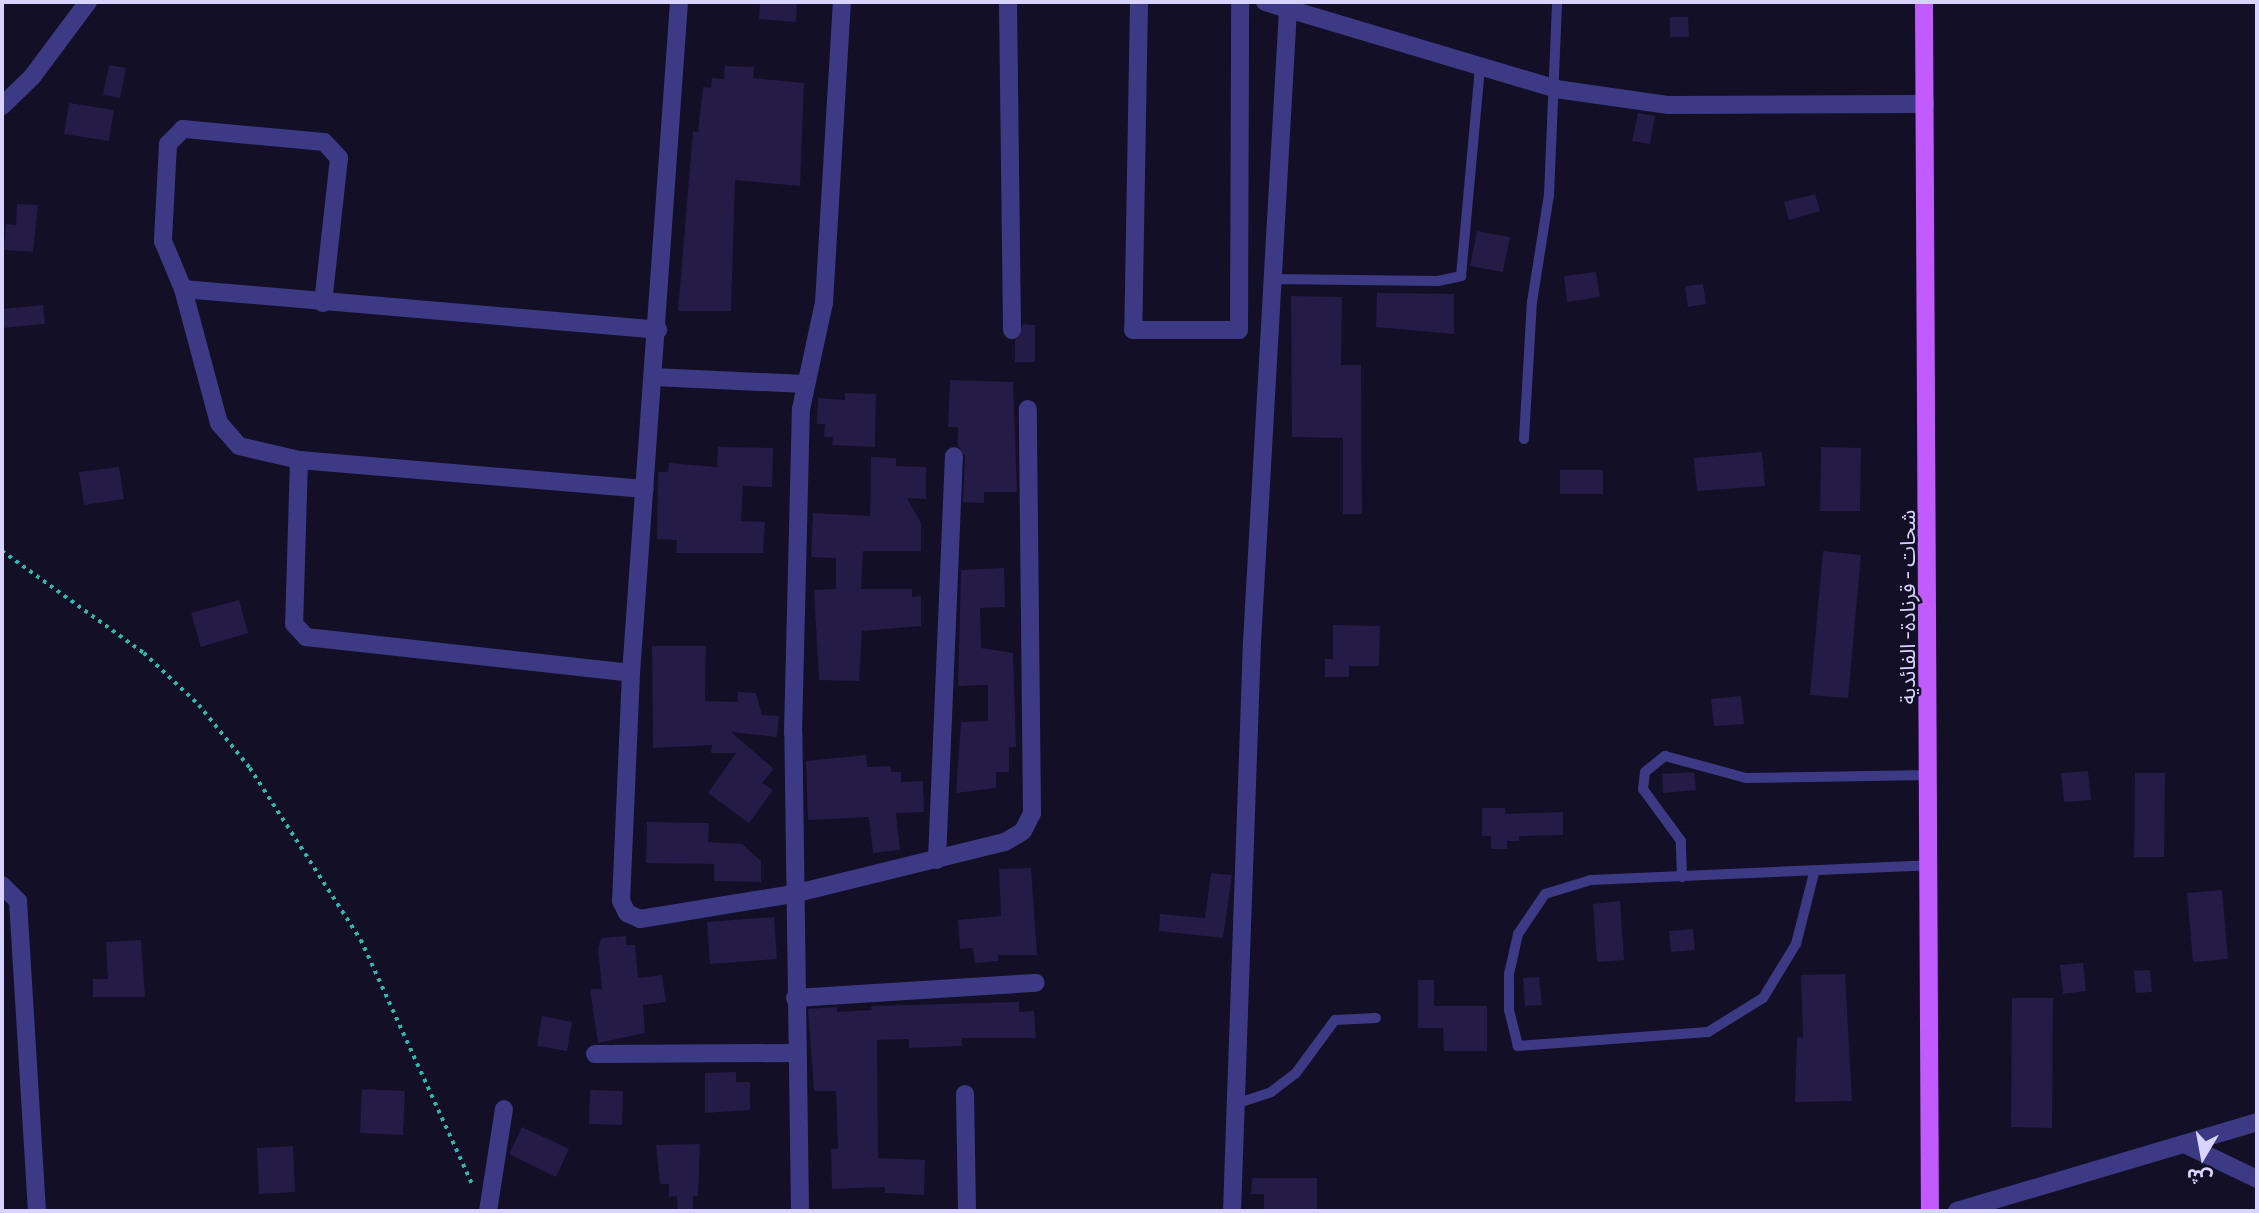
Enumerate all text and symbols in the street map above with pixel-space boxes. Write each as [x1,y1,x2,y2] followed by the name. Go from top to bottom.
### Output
[1894,510,1920,704] street label: شحات - قرنادة- الفائدية
[2168,1122,2238,1192] north arrow
[2184,1165,2214,1192] text: ش

